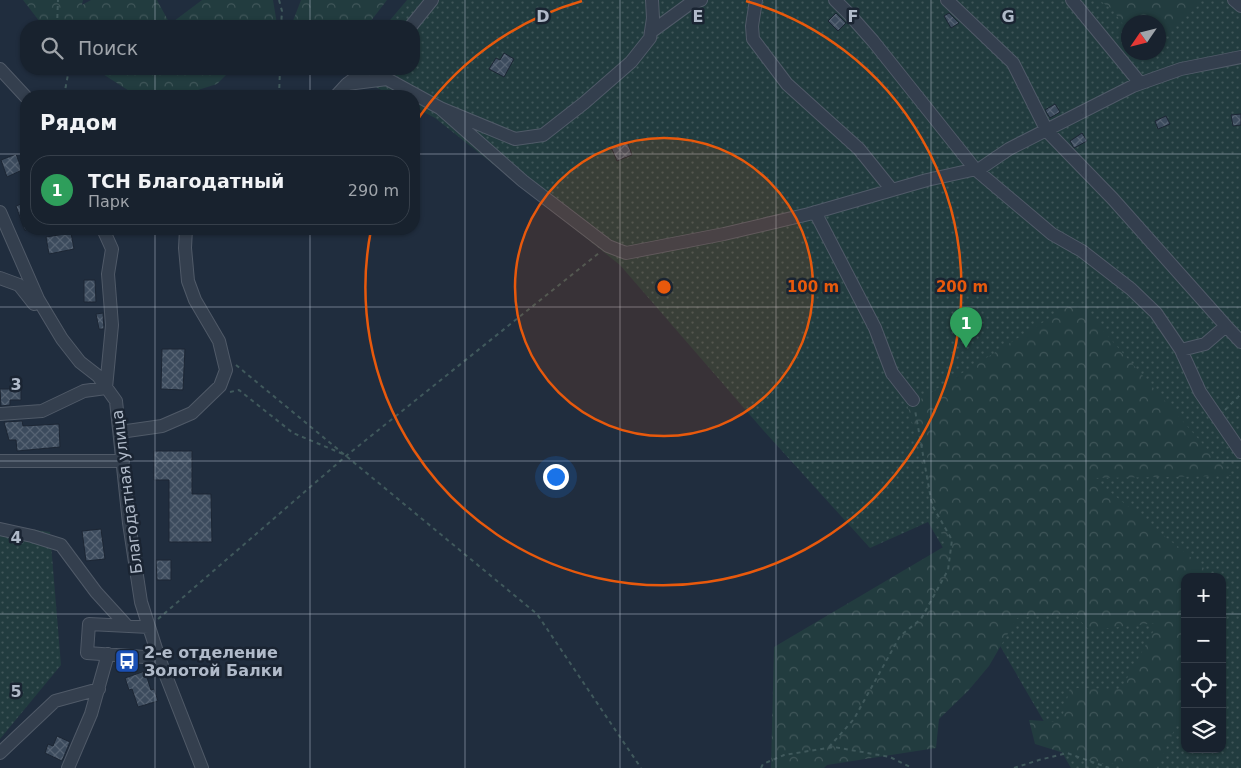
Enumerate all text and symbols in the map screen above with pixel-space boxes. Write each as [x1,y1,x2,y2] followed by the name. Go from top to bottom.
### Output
[536,7,550,26] text: D
[693,7,703,26] text: E
[848,7,858,26] text: F
[1001,7,1015,26] text: G
[1121,15,1166,60] north arrow
[20,20,420,75] search box
[38,34,66,62] icon: search
[78,37,138,59] text: Поиск
[40,111,117,135] text: Рядом
[88,170,284,192] text: ТСН Благодатный
[51,181,63,200] text: 1
[348,181,399,200] text: 290 m
[88,192,130,211] text: Парк
[655,278,673,296] centre of rings
[787,278,839,296] text: 100 m
[936,278,988,296] text: 200 m
[950,307,982,348] pin: 1
[10,375,22,394] text: 3
[108,409,146,575] street label: Благодатная улица
[543,464,569,490] your location
[10,528,22,547] text: 4
[1181,573,1226,753] map controls
[1181,573,1226,618] button: +
[1181,618,1226,663] button: −
[144,643,283,680] place label: 2-е отделение Золотой Балки
[114,648,140,674] bus stop icon: 2-е отделение Золотой Балки
[1181,663,1226,708] button: locate
[10,682,22,701] text: 5
[1181,708,1226,753] button: layers

